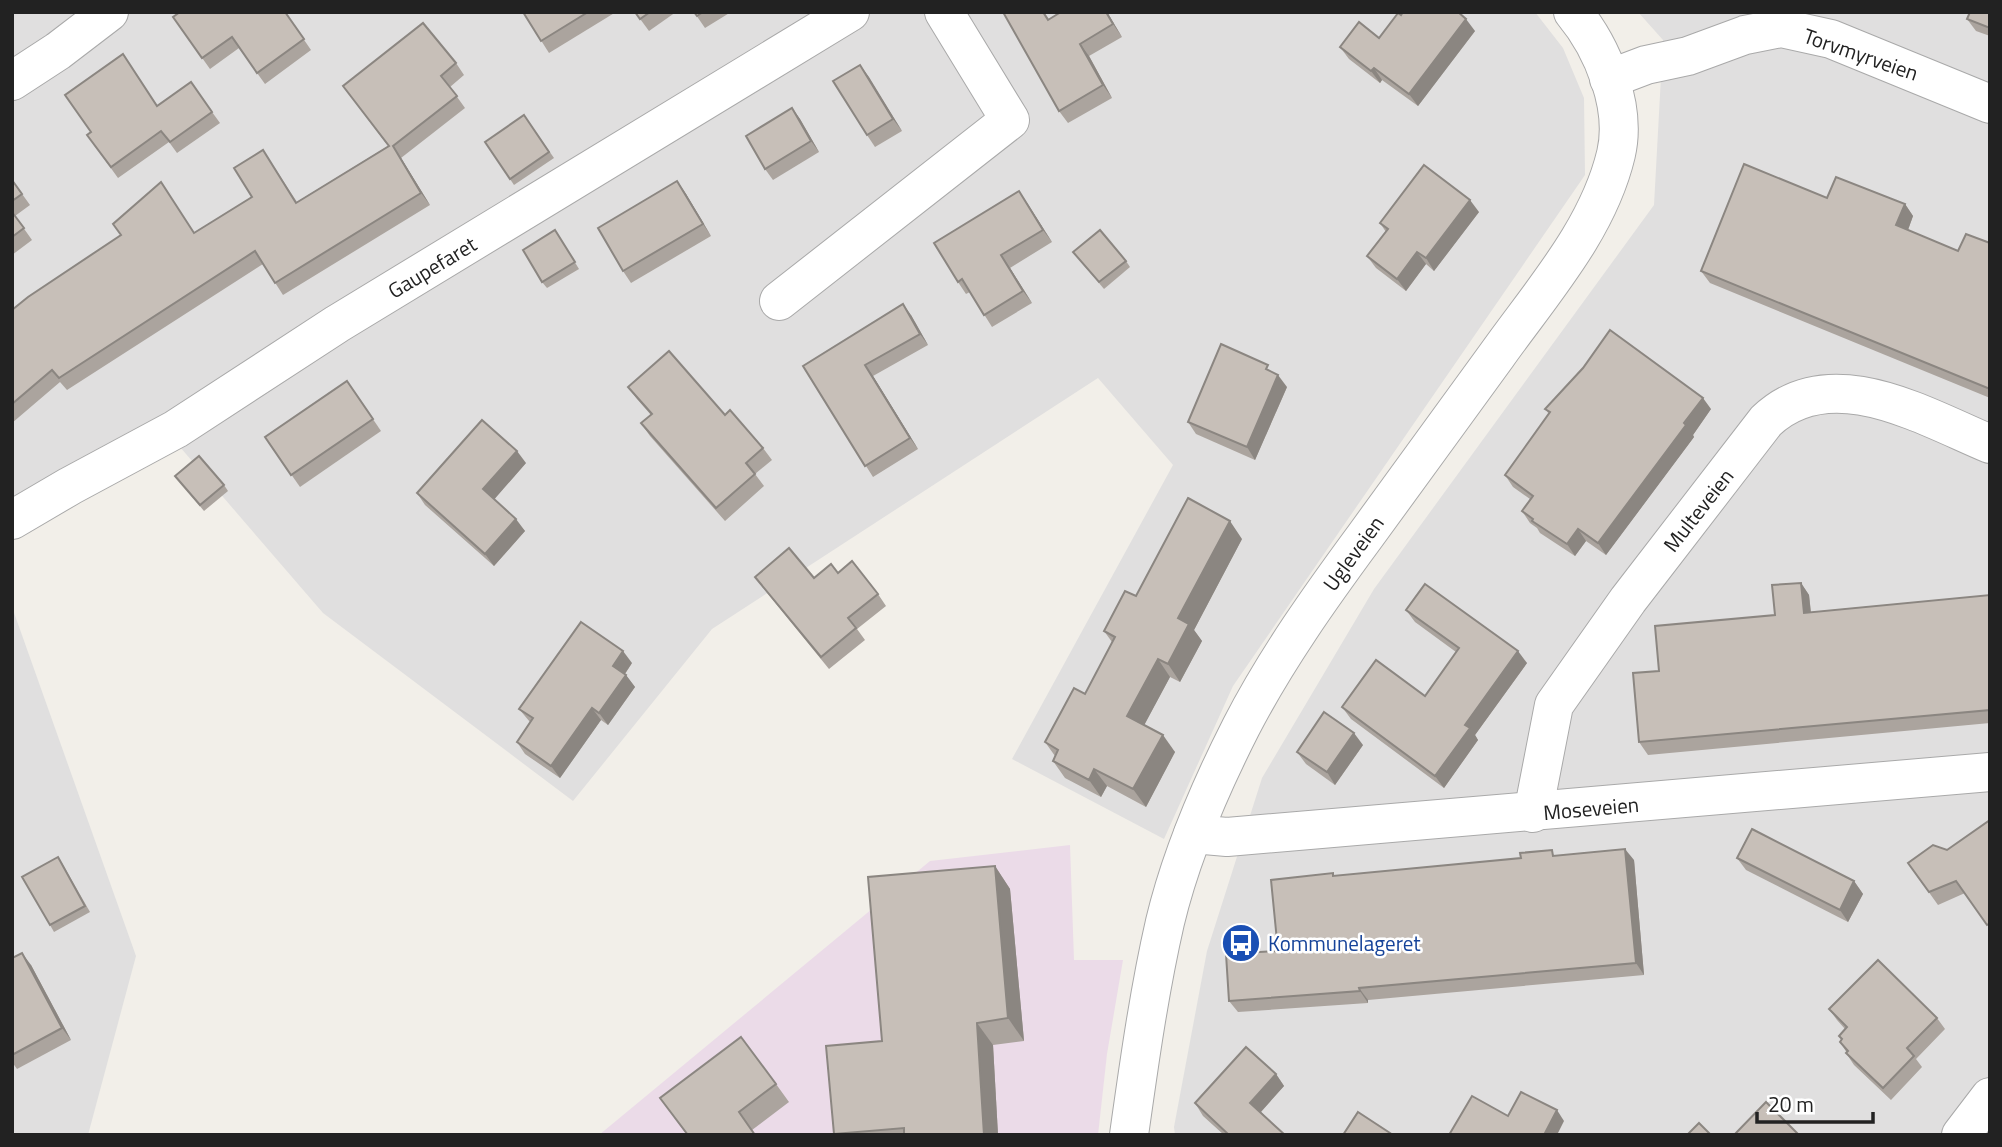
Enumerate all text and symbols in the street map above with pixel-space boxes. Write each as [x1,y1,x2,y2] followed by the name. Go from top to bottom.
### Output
[1799,19,1923,89] street label: Torvmyrveien
[381,228,483,306] street label: Gaupefaret
[1655,461,1741,559] street label: Multeveien
[1315,509,1391,597] street label: Ugleveien
[1542,788,1640,828] street label: Moseveien
[1220,922,1262,964] bus stop icon: Kommunelageret
[1268,927,1421,959] place label: Kommunelageret
[1757,1080,1872,1124] scale bar
[1768,1088,1814,1120] text: 20 m

